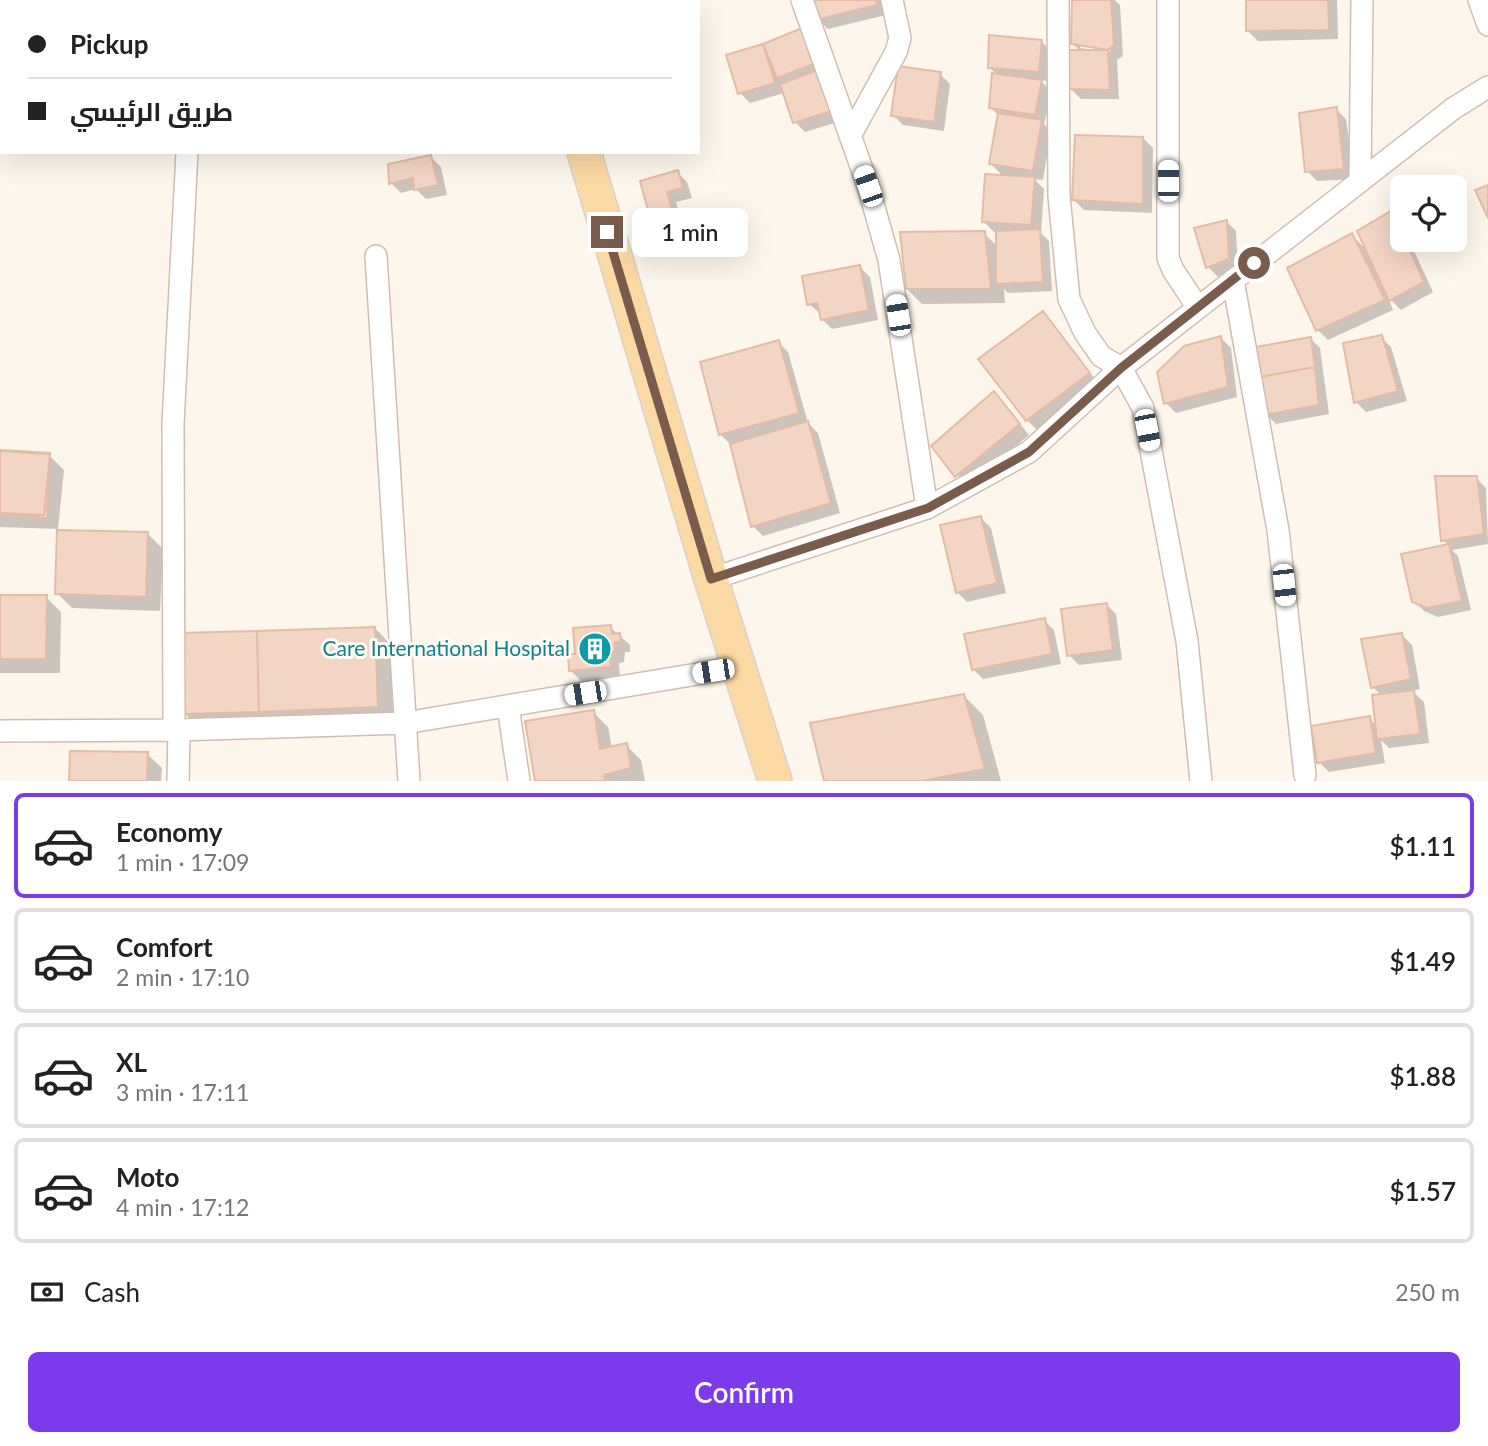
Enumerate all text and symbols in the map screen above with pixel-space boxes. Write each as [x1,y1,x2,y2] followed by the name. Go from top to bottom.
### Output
[70,28,149,60] text: Pickup
[70,95,233,127] text: طريق الرئيسي
[1158,160,1179,202] car
[852,163,885,209] car
[1390,175,1467,252] map controls
[1390,175,1467,252] button: locate
[632,208,747,256] callout: 1 min
[591,216,623,248] route end
[662,218,718,246] text: 1 min
[1238,247,1270,279] route start
[885,293,912,337] car
[1133,407,1162,453] car
[1272,563,1297,607] car
[576,630,614,668] building icon: Care International Hospital
[323,635,570,660] place label: Care International Hospital
[691,657,736,685] car
[563,679,608,707] car
[32,814,95,877] icon: car
[116,816,222,848] text: Economy
[1390,830,1456,862] text: $1.11
[116,848,249,876] text: 1 min · 17:09
[32,929,95,992] icon: car
[116,931,213,963] text: Comfort
[1390,945,1456,977] text: $1.49
[116,963,249,991] text: 2 min · 17:10
[32,1044,95,1107] icon: car
[116,1046,147,1078] text: XL
[1390,1060,1456,1092] text: $1.88
[116,1078,249,1106] text: 3 min · 17:11
[32,1159,95,1222] icon: car
[116,1161,179,1193] text: Moto
[1390,1175,1456,1207] text: $1.57
[116,1193,249,1221] text: 4 min · 17:12
[28,1273,66,1311] icon: cash
[84,1276,140,1308] text: Cash
[1395,1278,1460,1306] text: 250 m
[28,1352,1460,1432] button: Confirm

